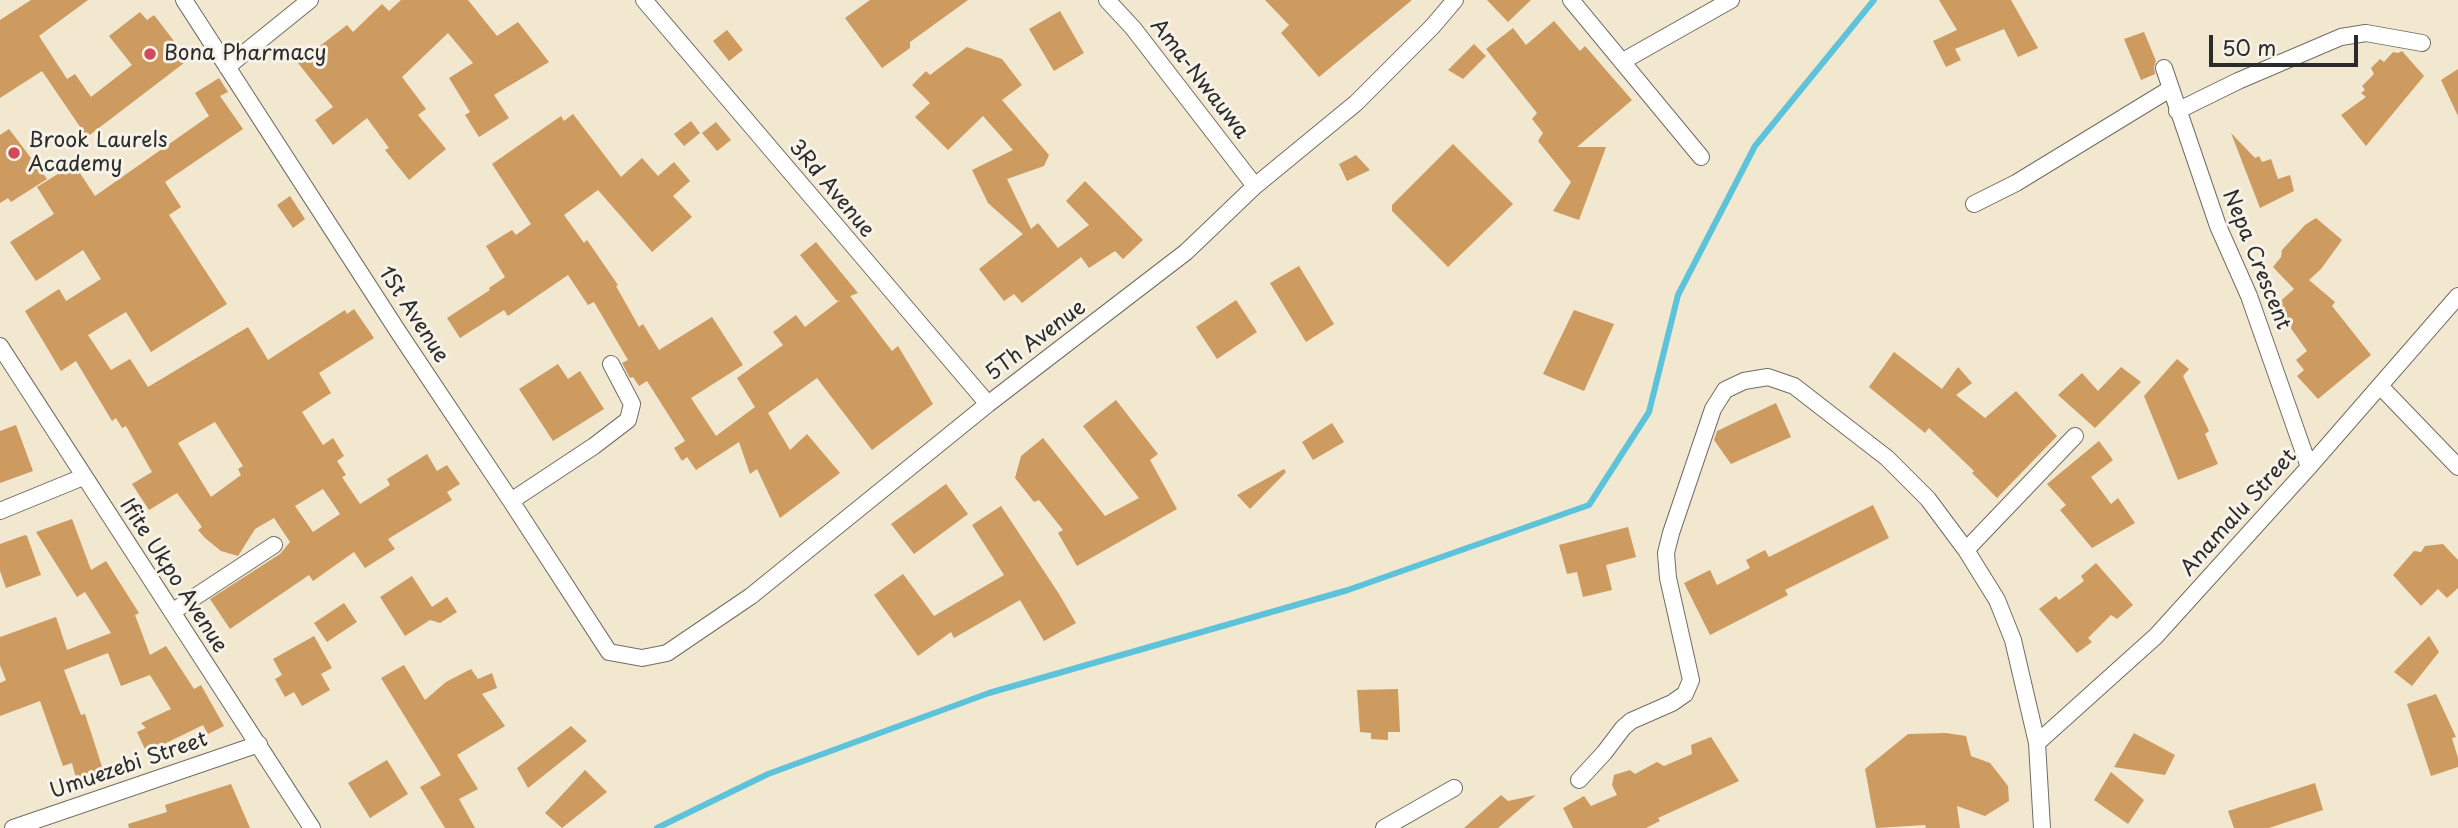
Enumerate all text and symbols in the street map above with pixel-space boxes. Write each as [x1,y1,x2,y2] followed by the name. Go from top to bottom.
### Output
[1144,14,1254,144] street label: Ama-Nwauwa
[2213,21,2362,65] scale bar
[2222,31,2276,63] text: 50 m
[164,41,326,67] place label: Bona Pharmacy
[142,46,158,62] marker: Bona Pharmacy
[28,128,167,178] place label: Brook Laurels Academy
[783,135,879,243] street label: 3Rd Avenue
[6,145,22,161] marker: Brook Laurels Academy
[2217,186,2295,334] street label: Nepa Crescent
[373,262,453,368] street label: 1St Avenue
[981,295,1091,387] street label: 5Th Avenue
[2175,444,2303,582] street label: Anamalu Street
[114,494,232,658] street label: Ifite Ukpo Avenue
[47,727,211,805] street label: Umuezebi Street

